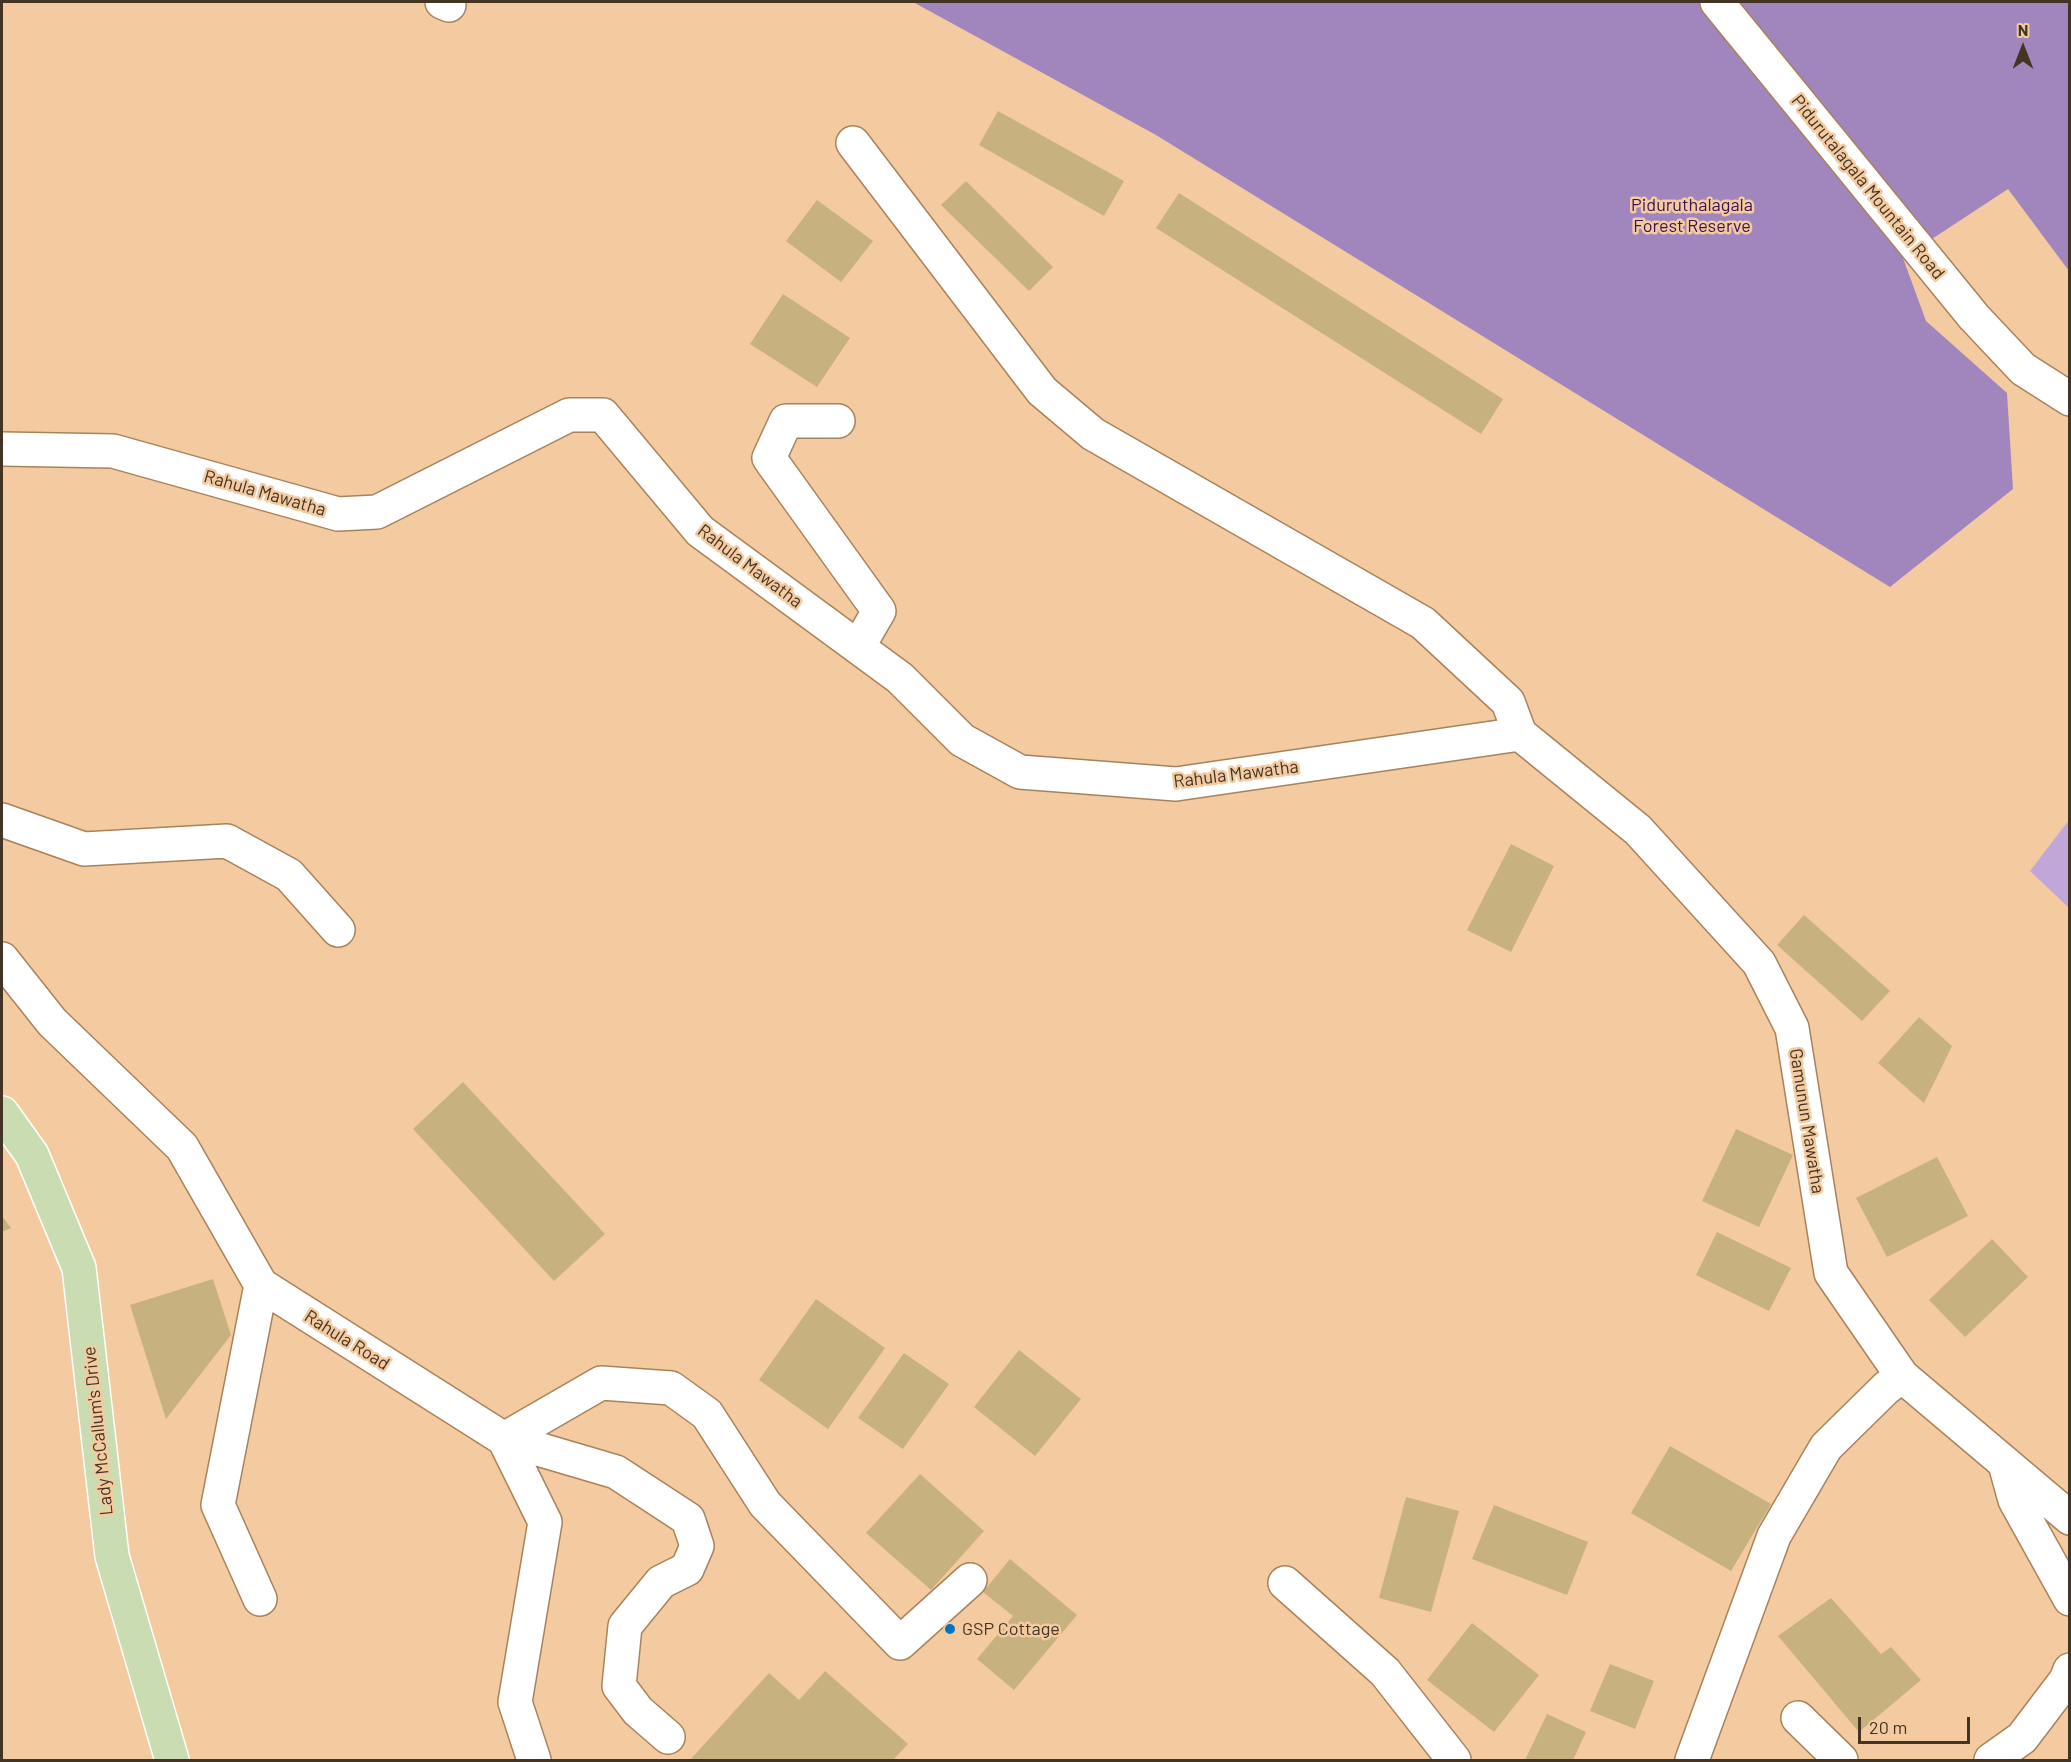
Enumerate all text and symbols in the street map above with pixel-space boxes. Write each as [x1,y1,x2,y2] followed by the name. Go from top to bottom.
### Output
[1993,18,2053,78] north arrow
[2018,20,2028,39] text: N
[1787,90,1949,284] street label: Pidurutalagala Mountain Road
[1631,194,1753,236] park label: Piduruthalagala Forest Reserve
[202,465,328,521] street label: Rahula Mawatha
[693,520,807,612] street label: Rahula Mawatha
[1172,756,1300,792] street label: Rahula Mawatha
[1785,1047,1829,1195] street label: Gamunun Mawatha
[300,1305,394,1375] street label: Rahula Road
[78,1345,118,1517] street label: Lady McCallum's Drive
[962,1618,1060,1640] place label: GSP Cottage
[943,1622,957,1636] marker: GSP Cottage
[1861,1705,1974,1743] scale bar
[1869,1716,1907,1738] text: 20 m

